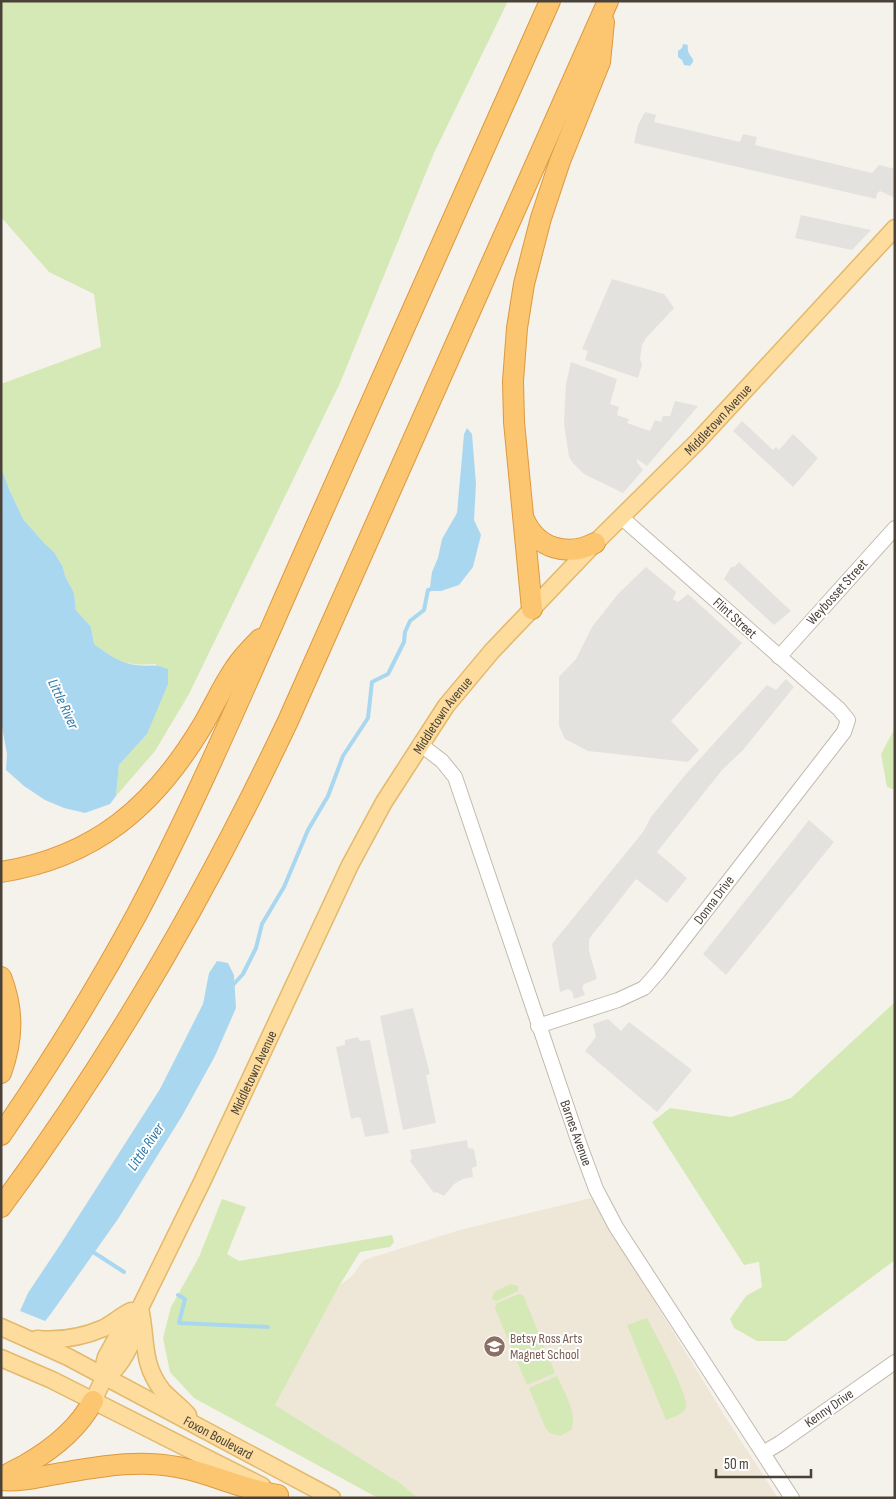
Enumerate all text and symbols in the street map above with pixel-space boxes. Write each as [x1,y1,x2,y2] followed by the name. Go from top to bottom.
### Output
[680,380,755,459] street label: Middletown Avenue
[803,555,871,629] street label: Weybosset Street
[710,594,760,642] street label: Flint Street
[409,673,475,757] street label: Middletown Avenue
[43,676,83,733] water label: Little River
[690,872,738,928] street label: Donna Drive
[226,1028,280,1117] street label: Middletown Avenue
[556,1098,596,1168] street label: Barnes Avenue
[123,1119,169,1174] water label: Little River
[510,1330,582,1363] place label: Betsy Ross Arts Magnet School
[482,1334,506,1358] school or university icon: Betsy Ross Arts Magnet School
[801,1385,857,1431] street label: Kenny Drive
[181,1412,256,1463] street label: Foxon Boulevard
[716,1446,811,1478] scale bar
[724,1455,749,1474] text: 50 m

